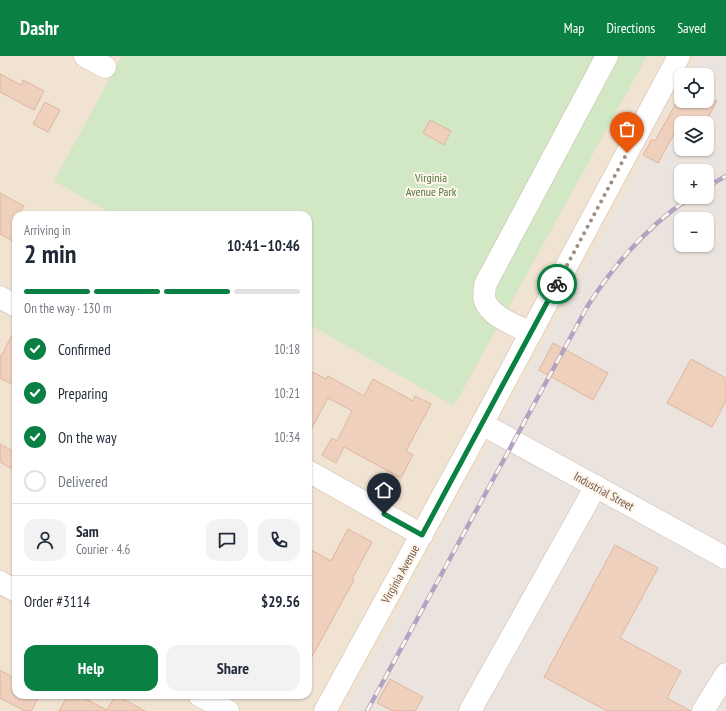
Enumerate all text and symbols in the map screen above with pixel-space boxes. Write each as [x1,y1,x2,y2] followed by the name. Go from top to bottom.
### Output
[20,16,59,40] text: Dashr
[564,19,584,37] text: Map
[606,19,655,37] text: Directions
[677,19,706,37] text: Saved
[674,68,714,252] map controls
[674,68,714,108] button: locate
[610,112,644,153] pin
[674,116,714,156] button: layers
[616,118,638,140] icon: bag
[674,164,714,204] button: +
[406,170,457,199] park label: Virginia Avenue Park
[674,212,714,252] button: −
[24,222,71,239] text: Arriving in
[227,236,300,255] text: 10:41–10:46
[24,237,77,270] text: 2 min
[537,264,577,304] courier
[546,273,568,295] icon: bike
[24,300,111,317] text: On the way · 130 m
[24,338,46,360] icon: check
[58,340,111,359] text: Confirmed
[274,341,300,358] text: 10:18
[24,382,46,404] icon: check
[58,384,108,403] text: Preparing
[274,385,300,402] text: 10:21
[24,426,46,448] icon: check
[58,428,117,447] text: On the way
[274,429,300,446] text: 10:34
[571,468,637,514] street label: Industrial Street
[58,472,108,491] text: Delivered
[367,473,401,514] pin
[373,479,395,501] icon: home
[24,519,66,561] button: person
[206,519,248,561] button: chat
[258,519,300,561] button: phone
[76,522,99,541] text: Sam
[76,541,130,558] text: Courier · 4.6
[377,542,422,607] street label: Virginia Avenue
[24,592,90,611] text: Order #3114
[261,592,300,611] text: $29.56
[24,645,158,691] button: Help
[166,645,300,691] button: Share

